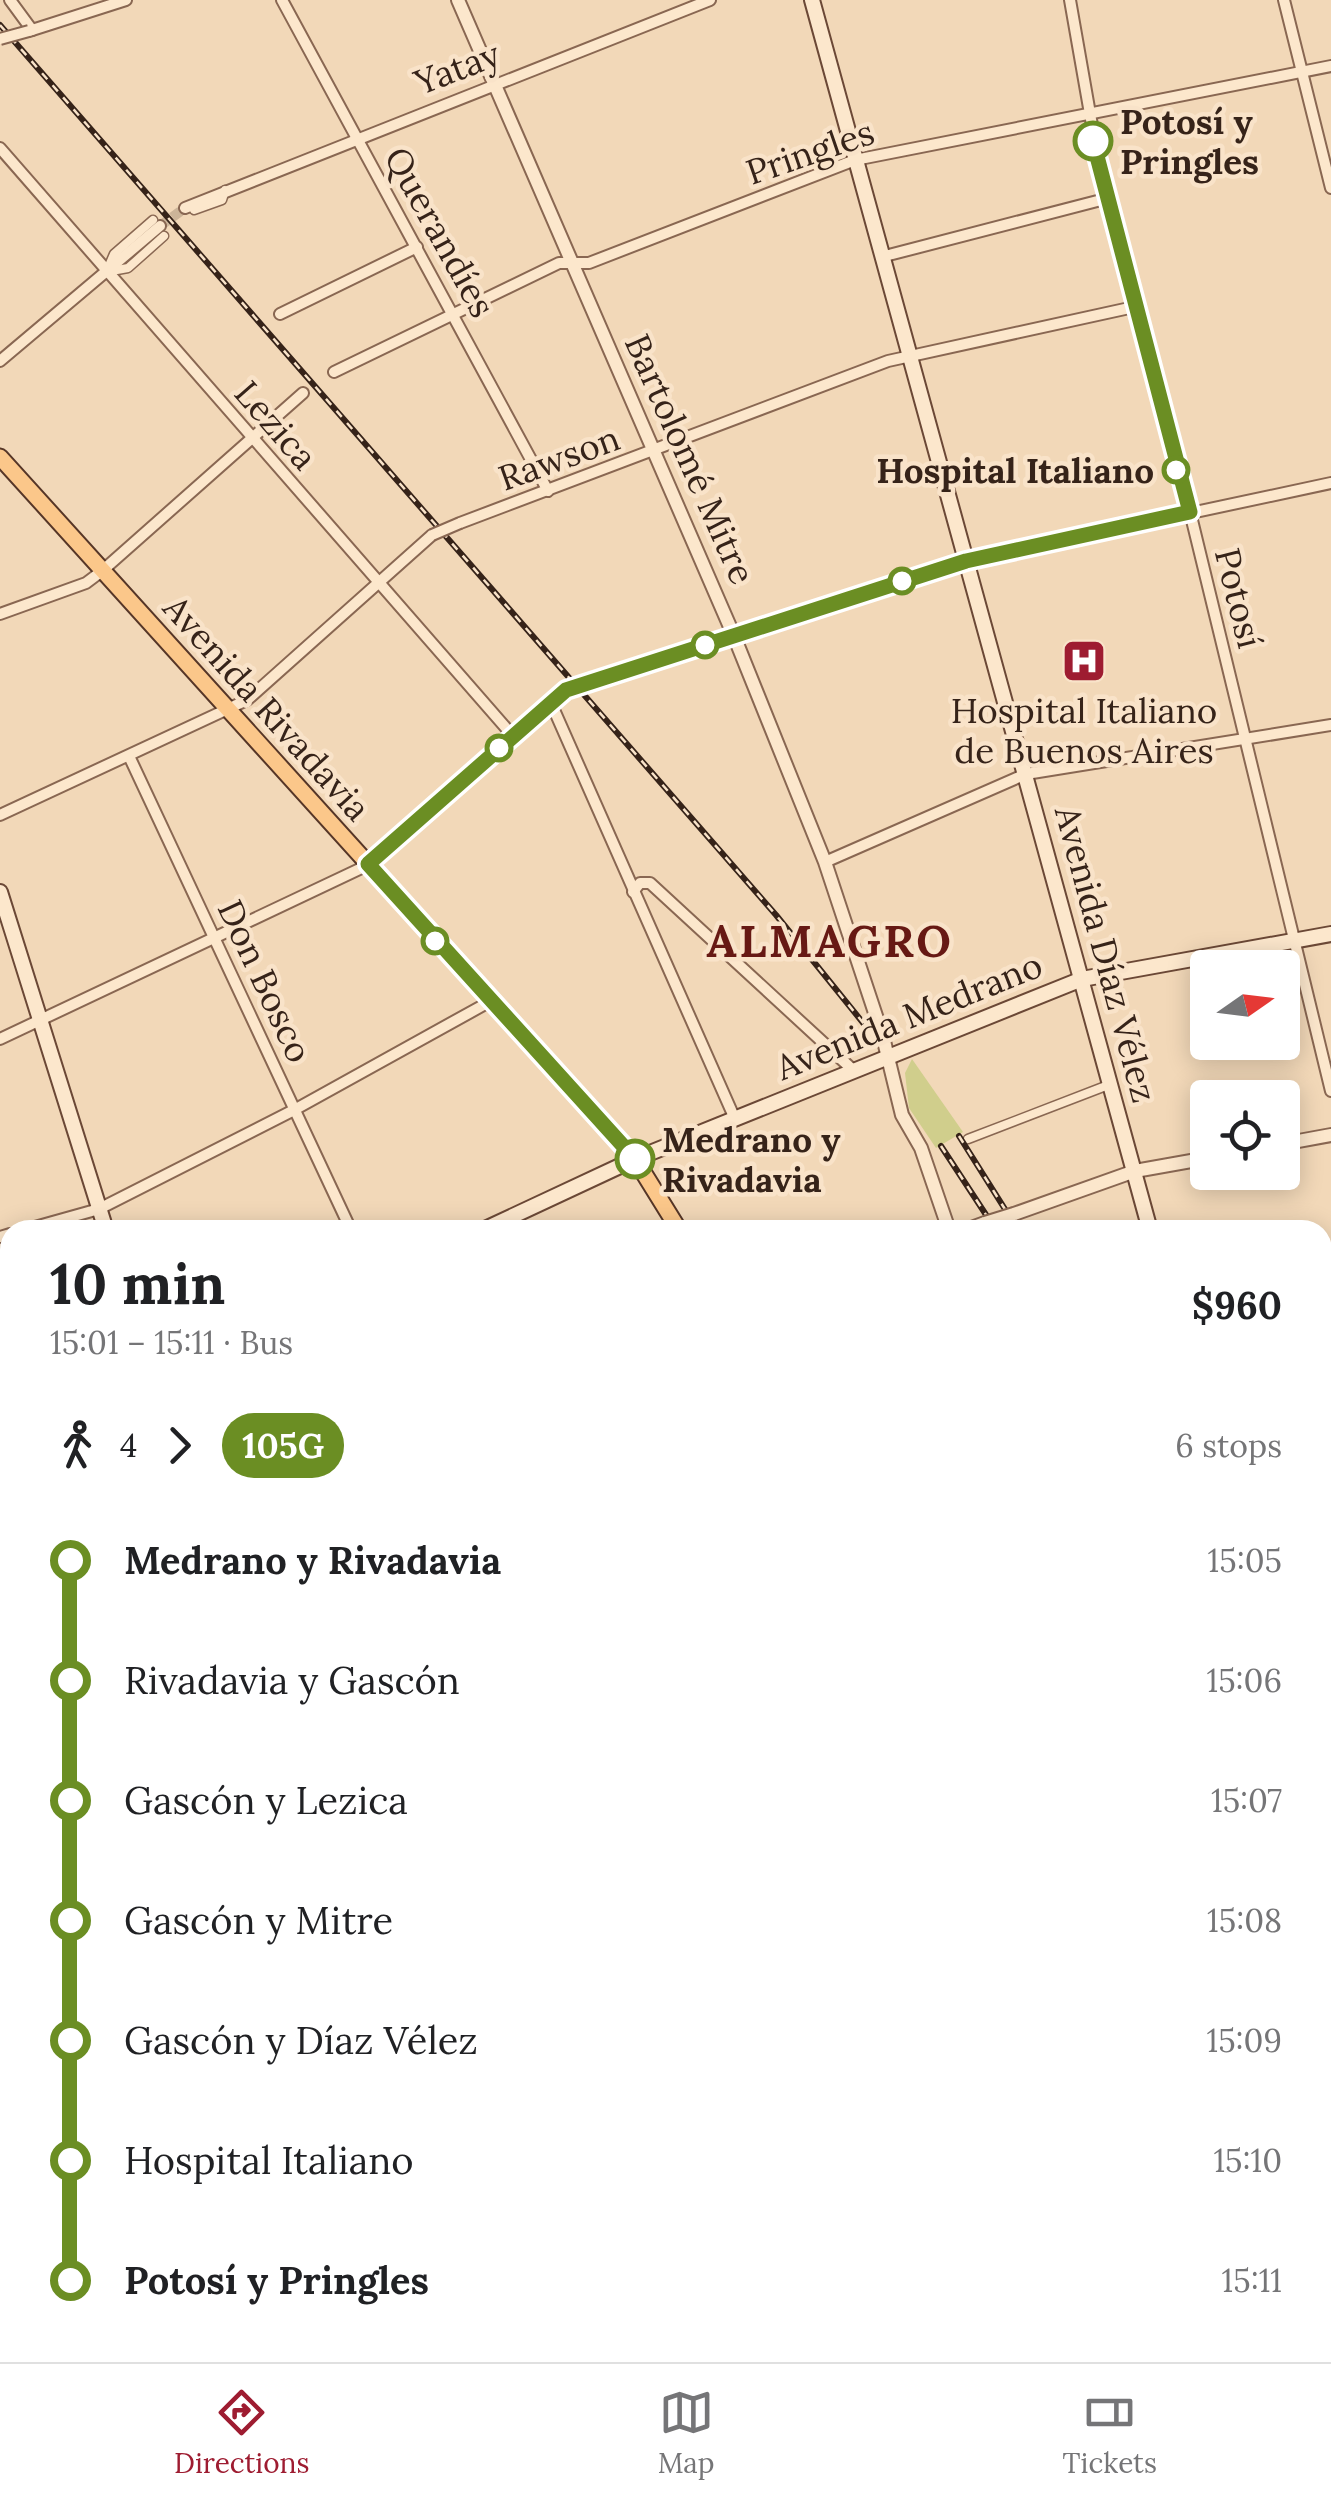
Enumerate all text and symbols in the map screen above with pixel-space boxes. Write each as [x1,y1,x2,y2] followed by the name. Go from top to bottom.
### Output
[407,31,507,105] street label: Yatay
[1120,99,1259,184] place label: Potosí y Pringles
[740,109,880,195] street label: Pringles
[1074,122,1112,160] marker: Potosí y Pringles
[375,139,505,325] street label: Querandíes
[615,327,765,591] street label: Bartolomé Mitre
[225,371,327,479] street label: Lezica
[492,415,626,501] street label: Rawson
[876,448,1154,493] place label: Hospital Italiano
[1163,457,1189,483] marker: Hospital Italiano
[1205,543,1273,653] street label: Potosí
[889,568,915,594] unlabelled marker
[153,585,380,830] street label: Avenida Rivadavia
[692,632,718,658] unlabelled marker
[1061,638,1107,684] hospital icon: Hospital Italiano de Buenos Aires
[951,688,1217,773] place label: Hospital Italiano de Buenos Aires
[486,735,512,761] unlabelled marker
[1045,800,1167,1107] street label: Avenida Díaz Vélez
[208,892,322,1070] street label: Don Bosco
[707,912,953,969] district label: ALMAGRO
[422,928,448,954] unlabelled marker
[768,942,1049,1090] street label: Avenida Medrano
[1190,950,1300,1060] north arrow
[1190,950,1300,1190] map controls
[1190,1080,1300,1190] button: locate
[662,1117,841,1202] place label: Medrano y Rivadavia
[616,1140,654,1178] marker: Medrano y Rivadavia
[50,1249,225,1319] text: 10 min
[1192,1281,1282,1329] text: $960
[50,1322,293,1363] text: 15:01 – 15:11 · Bus
[50,1418,105,1473] icon: walk
[152,1418,207,1473] icon: forward
[242,1423,324,1468] text: 105G
[120,1425,137,1466] text: 4
[1175,1425,1282,1466] text: 6 stops
[124,1536,501,1584] text: Medrano y Rivadavia
[1208,1540,1282,1581] text: 15:05
[124,1656,460,1704] text: Rivadavia y Gascón
[1207,1660,1282,1701] text: 15:06
[124,1776,408,1824] text: Gascón y Lezica
[1211,1780,1282,1821] text: 15:07
[124,1896,393,1944] text: Gascón y Mitre
[1207,1900,1282,1941] text: 15:08
[124,2016,478,2064] text: Gascón y Díaz Vélez
[1207,2020,1282,2061] text: 15:09
[124,2136,414,2184] text: Hospital Italiano
[1213,2140,1282,2181] text: 15:10
[124,2256,429,2304] text: Potosí y Pringles
[1222,2260,1282,2301] text: 15:11
[174,2385,310,2481] tab: Directions
[658,2385,715,2481] tab: Map
[1063,2385,1157,2481] tab: Tickets

